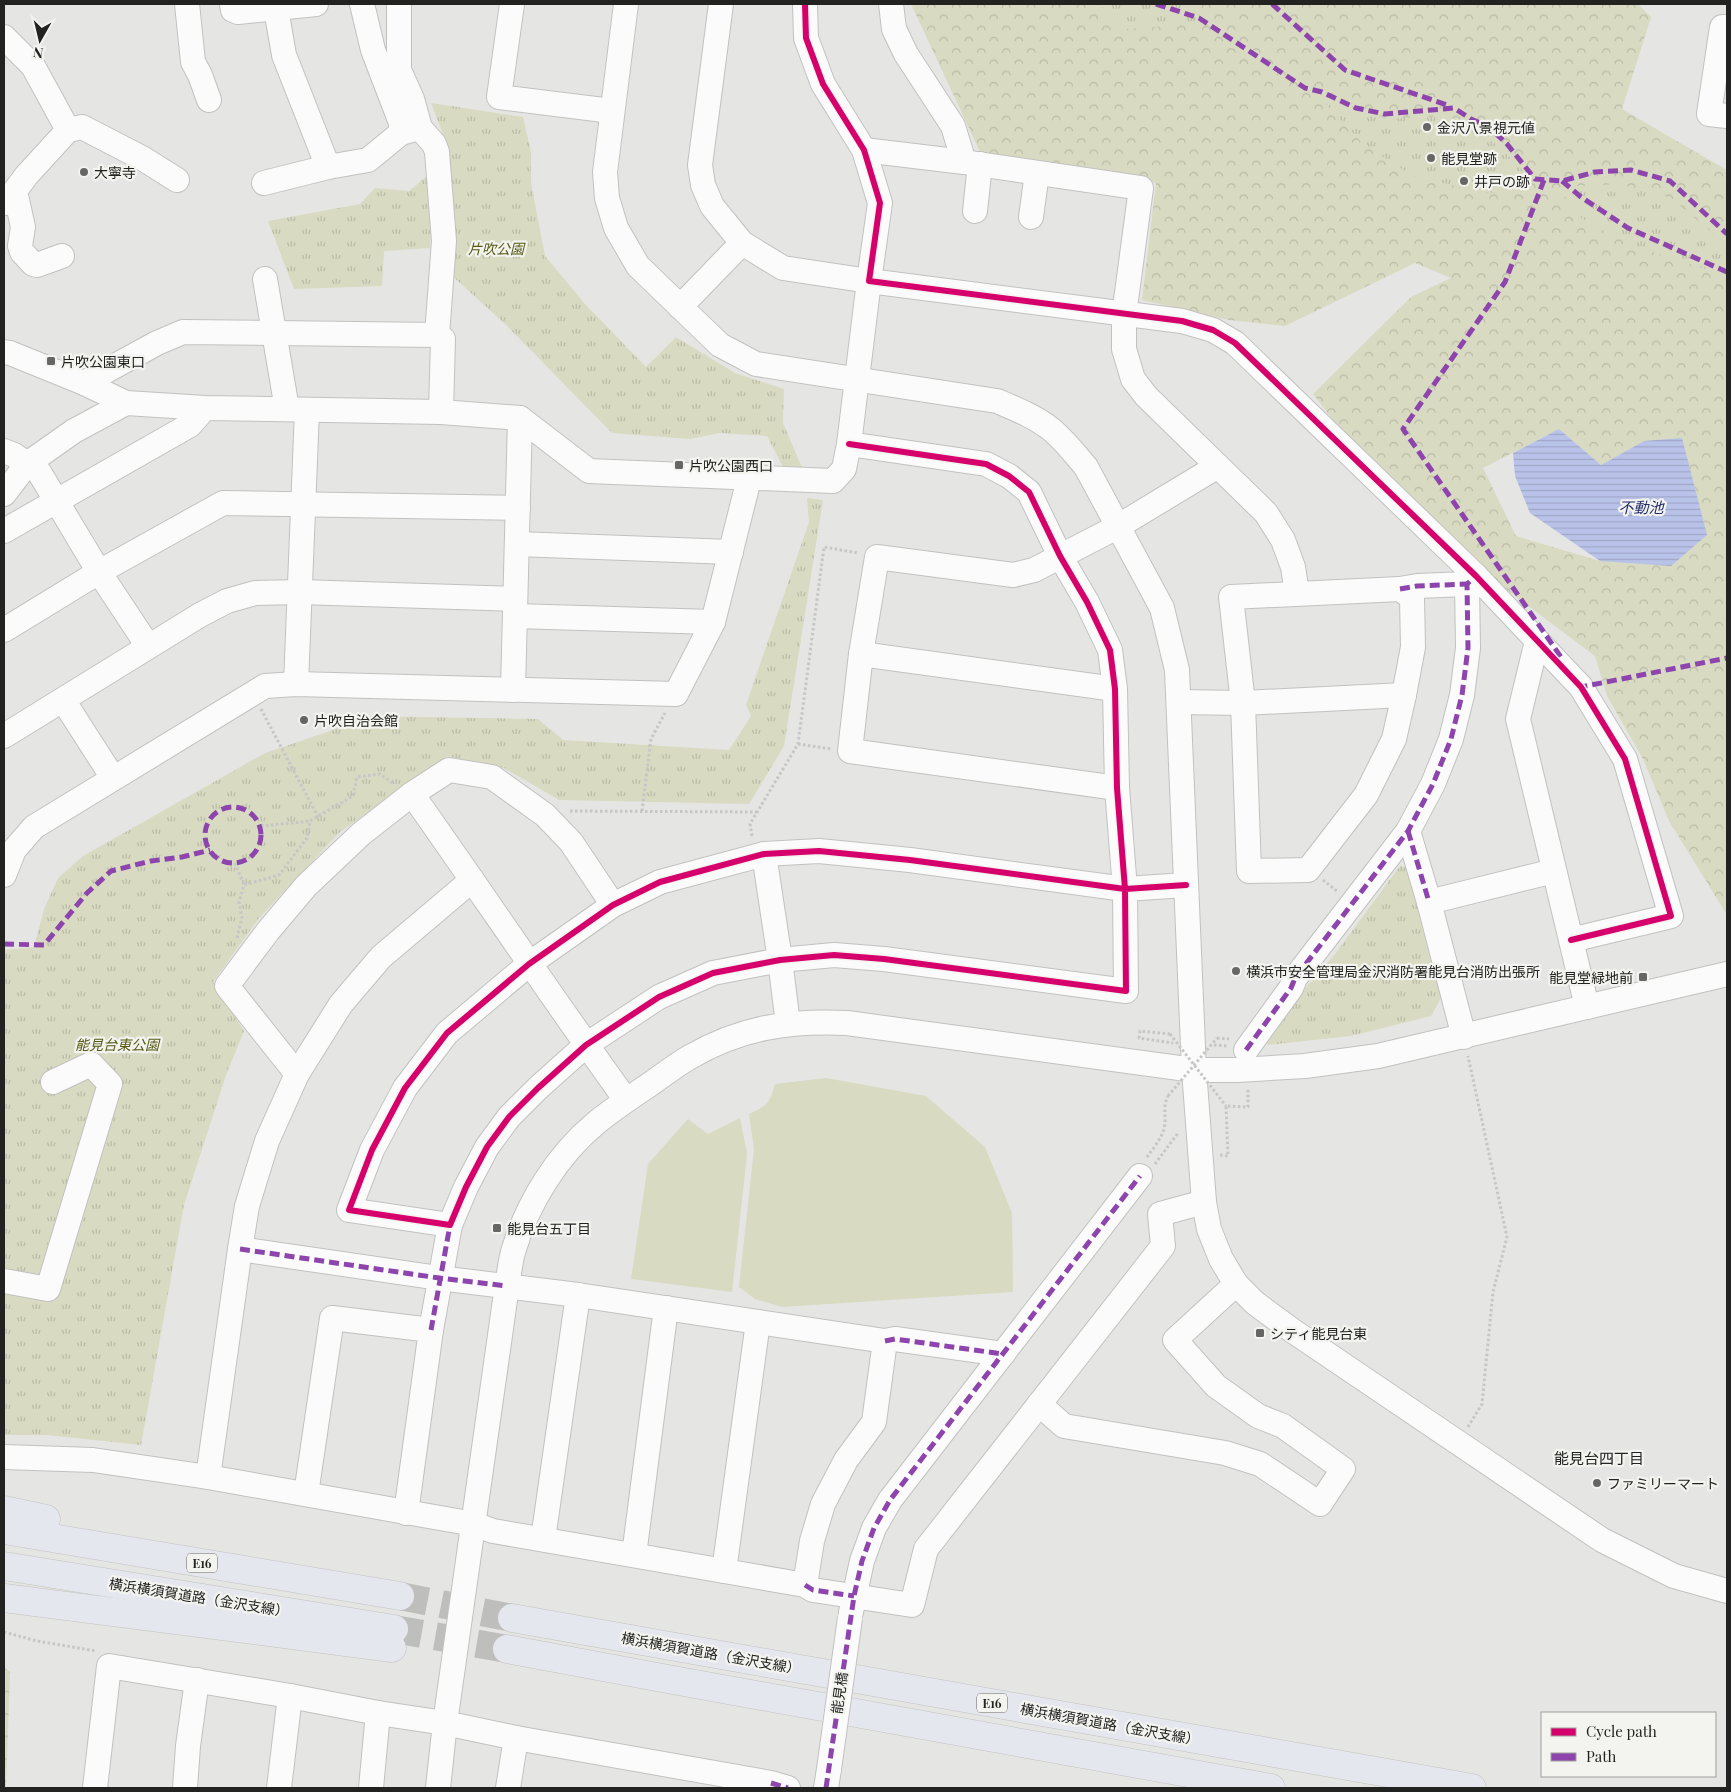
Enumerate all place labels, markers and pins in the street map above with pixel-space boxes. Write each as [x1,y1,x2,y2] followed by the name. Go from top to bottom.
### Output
[1437,118,1535,137] place label: 金沢八景視元値
[1421,121,1433,133] marker: 金沢八景視元値
[1441,149,1497,168] place label: 能見堂跡
[1425,152,1437,164] marker: 能見堂跡
[94,163,136,182] place label: 大寧寺
[78,166,90,178] marker: 大寧寺
[1474,172,1530,191] place label: 井戸の跡
[1458,175,1470,187] marker: 井戸の跡
[61,352,145,371] place label: 片吹公園東口
[45,355,57,367] marker: 片吹公園東口
[689,456,773,475] place label: 片吹公園西口
[673,459,685,471] marker: 片吹公園西口
[314,711,398,730] place label: 片吹自治会館
[298,714,310,726] marker: 片吹自治会館
[1246,962,1540,981] place label: 横浜市安全管理局金沢消防署能見台消防出張所
[1230,965,1242,977] marker: 横浜市安全管理局金沢消防署能見台消防出張所
[1549,968,1633,987] place label: 能見堂緑地前
[1637,971,1649,983] marker: 能見堂緑地前
[507,1219,591,1238] place label: 能見台五丁目
[491,1222,503,1234] marker: 能見台五丁目
[1270,1324,1367,1343] place label: シティ能見台東
[1254,1327,1266,1339] marker: シティ能見台東
[1607,1474,1719,1493] place label: ファミリーマート
[1591,1477,1603,1489] marker: ファミリーマート

